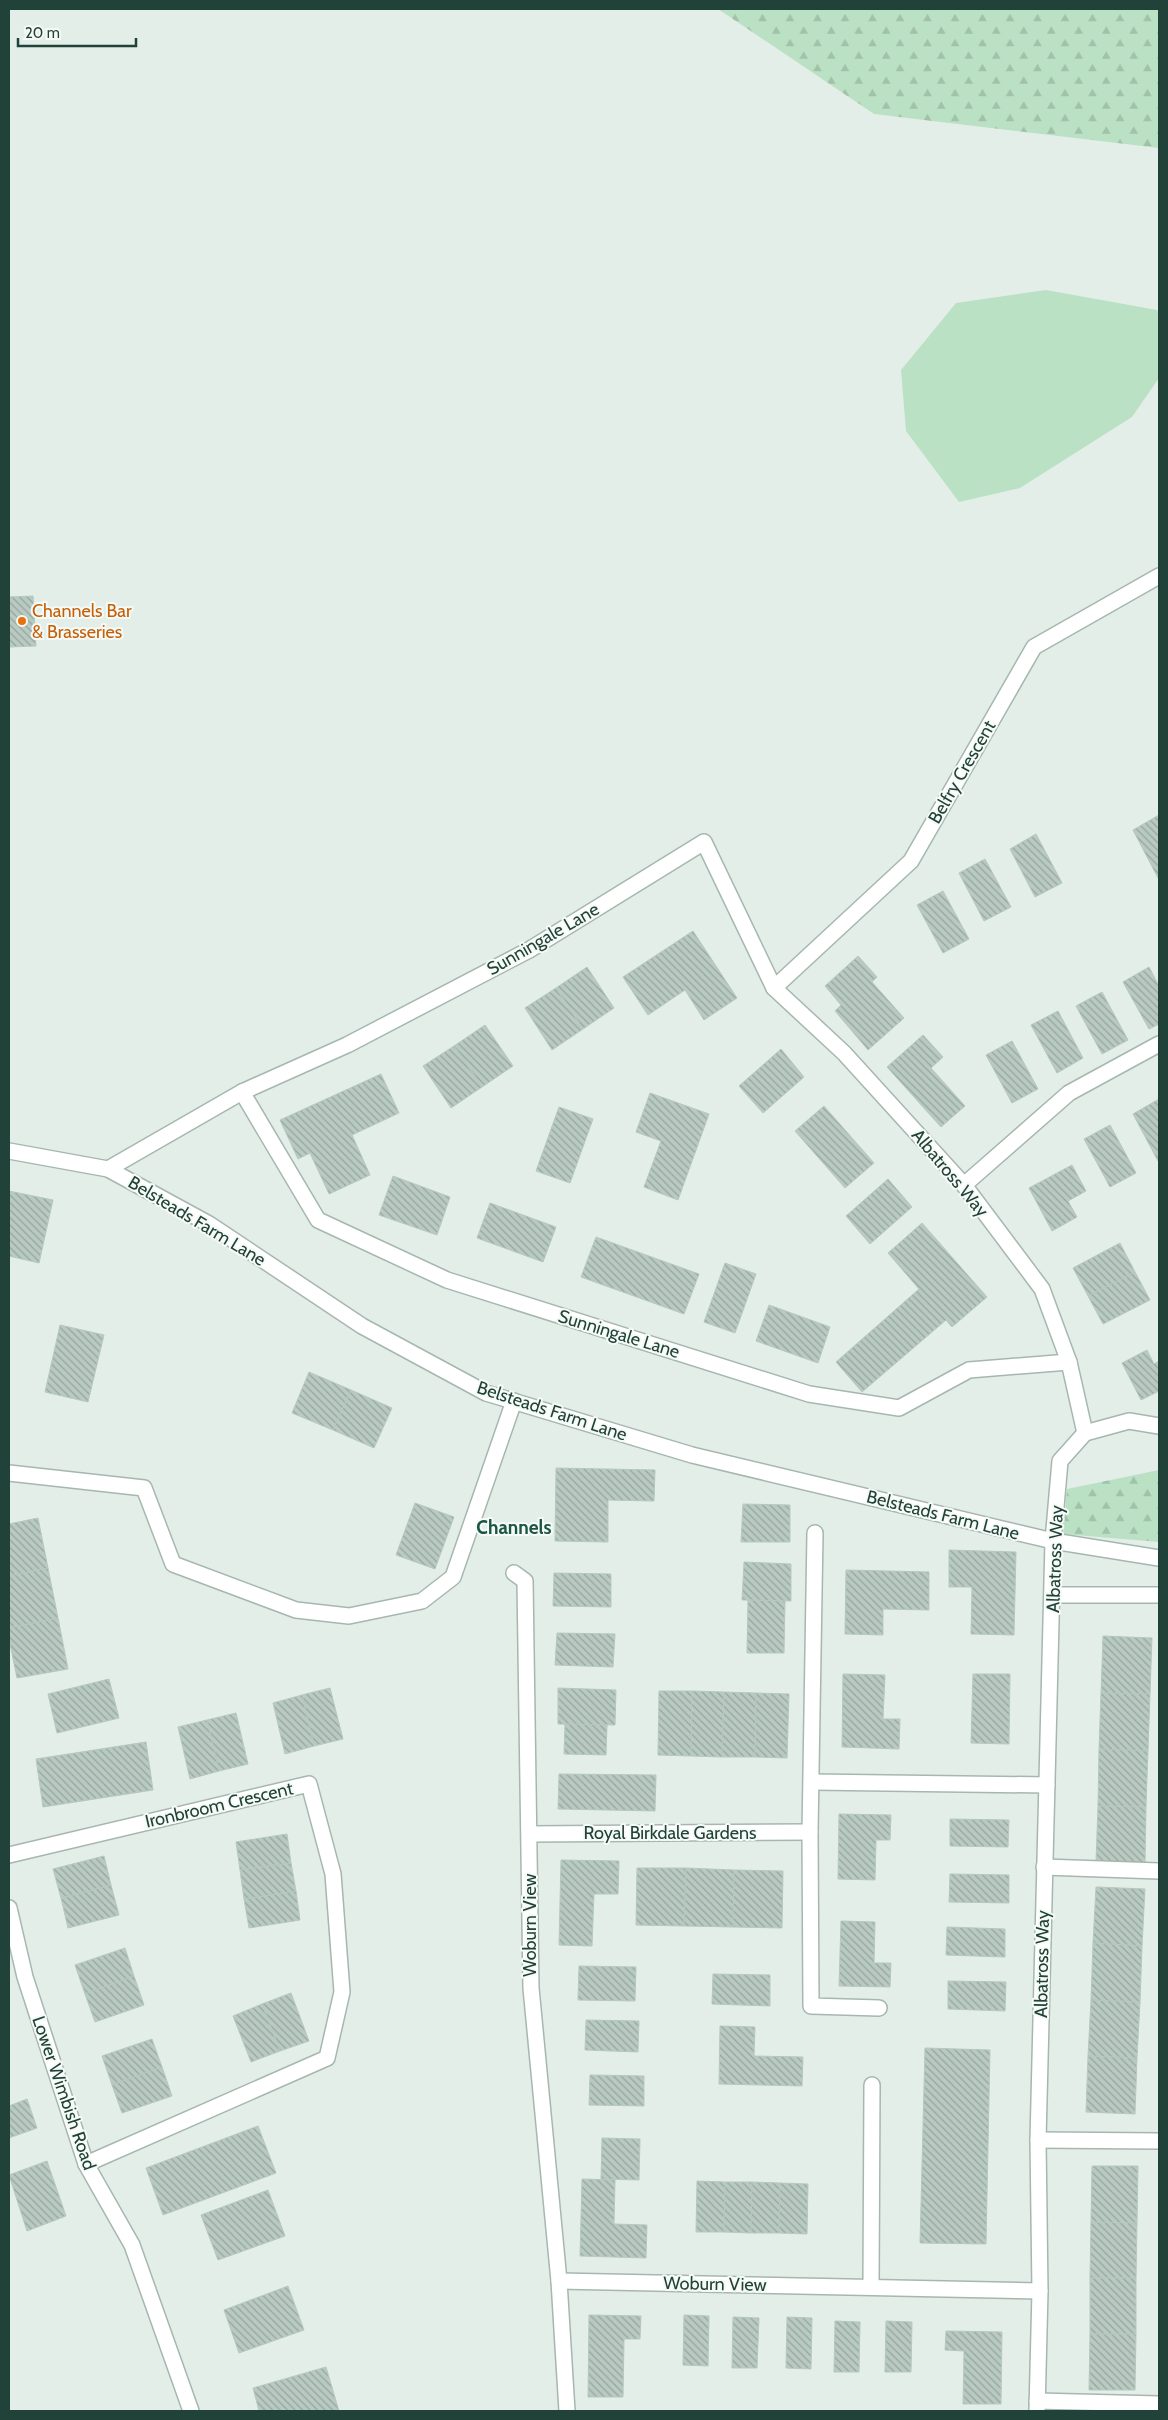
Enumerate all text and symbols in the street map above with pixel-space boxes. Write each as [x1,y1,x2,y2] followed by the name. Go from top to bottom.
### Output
[18,15,135,47] scale bar
[25,24,60,42] text: 20 m
[32,600,132,643] place label: Channels Bar & Brasseries
[16,615,28,627] marker: Channels Bar & Brasseries
[924,717,1000,827] street label: Belfry Crescent
[483,898,603,980] street label: Sunningale Lane
[907,1125,993,1221] street label: Albatross Way
[124,1171,270,1271] street label: Belsteads Farm Lane
[556,1305,682,1363] street label: Sunningale Lane
[474,1376,630,1446] street label: Belsteads Farm Lane
[864,1485,1022,1545] street label: Belsteads Farm Lane
[1042,1505,1068,1613] street label: Albatross Way
[476,1516,552,1539] district label: Channels
[143,1777,295,1833] street label: Ironbroom Crescent
[584,1822,756,1844] street label: Royal Birkdale Gardens
[519,1873,541,1977] street label: Woburn View
[1030,1910,1054,2018] street label: Albatross Way
[27,2013,101,2173] street label: Lower Wimbish Road
[663,2272,767,2296] street label: Woburn View

